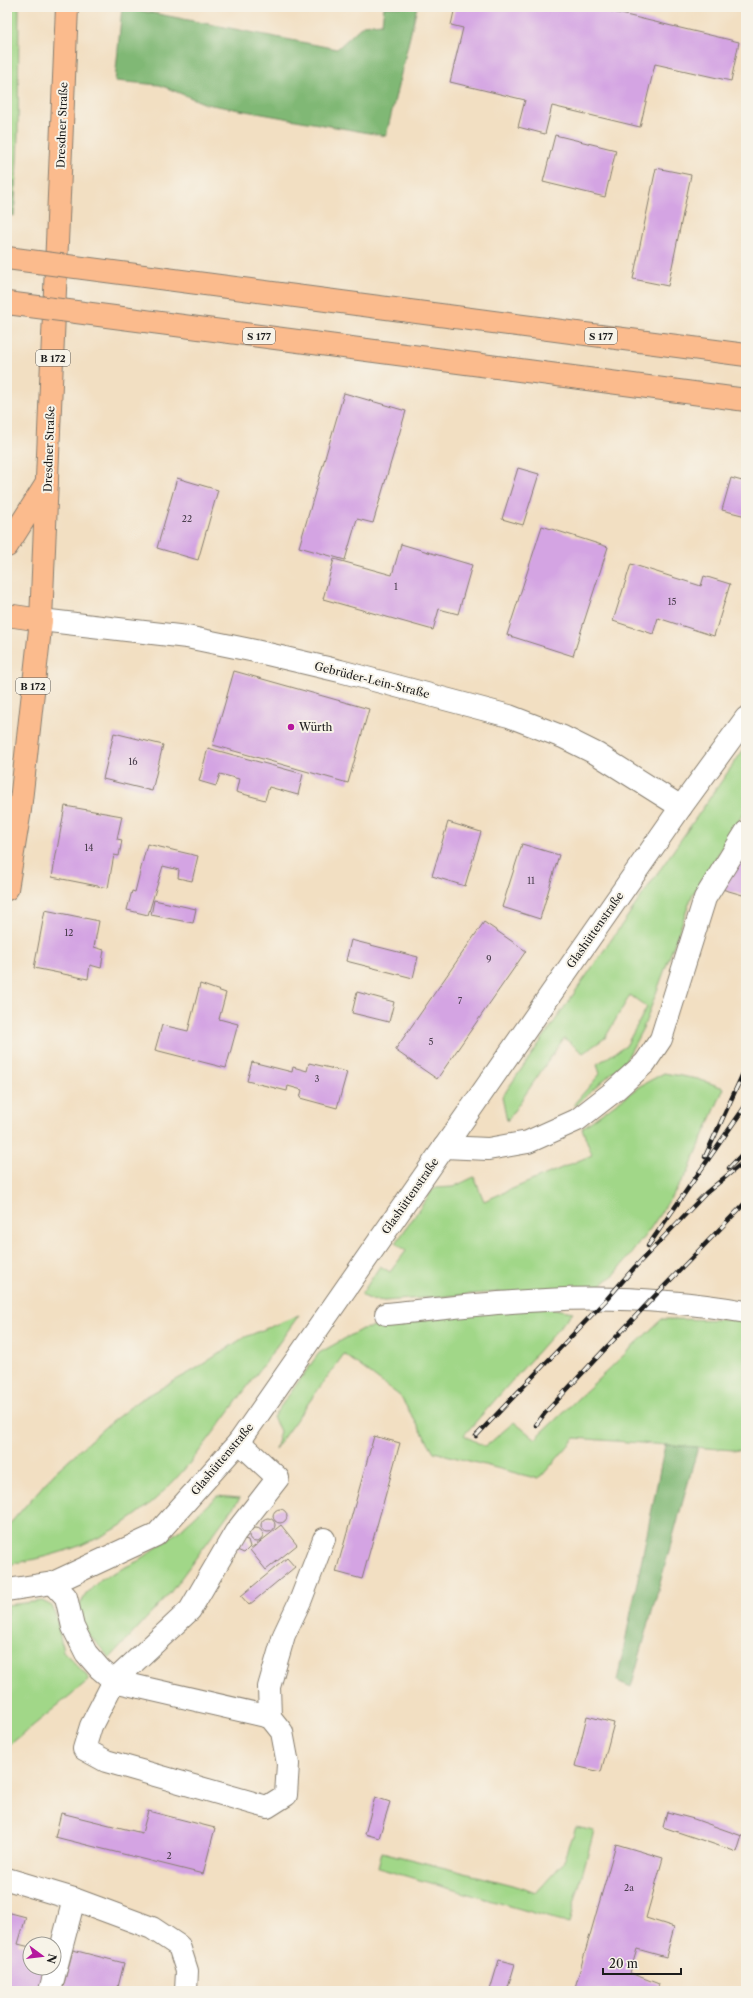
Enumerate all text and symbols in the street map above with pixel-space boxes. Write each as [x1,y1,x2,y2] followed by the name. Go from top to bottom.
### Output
[54,82,70,168] street label: Dresdner Straße
[243,328,275,344] road number: S 177
[585,328,617,344] road number: S 177
[36,350,70,366] road number: B 172
[41,406,57,492] street label: Dresdner Straße
[182,513,192,524] house number: 22
[394,581,398,592] house number: 1
[668,596,676,607] house number: 15
[313,659,431,701] street label: Gebrüder-Lein-Straße
[16,678,50,694] road number: B 172
[298,720,333,734] place label: Würth
[286,722,296,732] marker: Würth
[128,756,138,767] house number: 16
[85,842,94,853] house number: 14
[527,875,535,886] house number: 11
[563,889,627,971] street label: Glashüttenstraße
[65,927,73,938] house number: 12
[486,953,492,964] house number: 9
[458,995,463,1006] house number: 7
[429,1036,434,1047] house number: 5
[315,1073,320,1084] house number: 3
[378,1155,442,1237] street label: Glashüttenstraße
[188,1420,256,1498] street label: Glashüttenstraße
[166,1850,172,1861] house number: 2
[624,1882,634,1893] house number: 2a
[22,1936,62,1976] north arrow
[603,1950,681,1976] scale bar
[44,1952,60,1965] text: N
[609,1956,638,1971] text: 20 m

